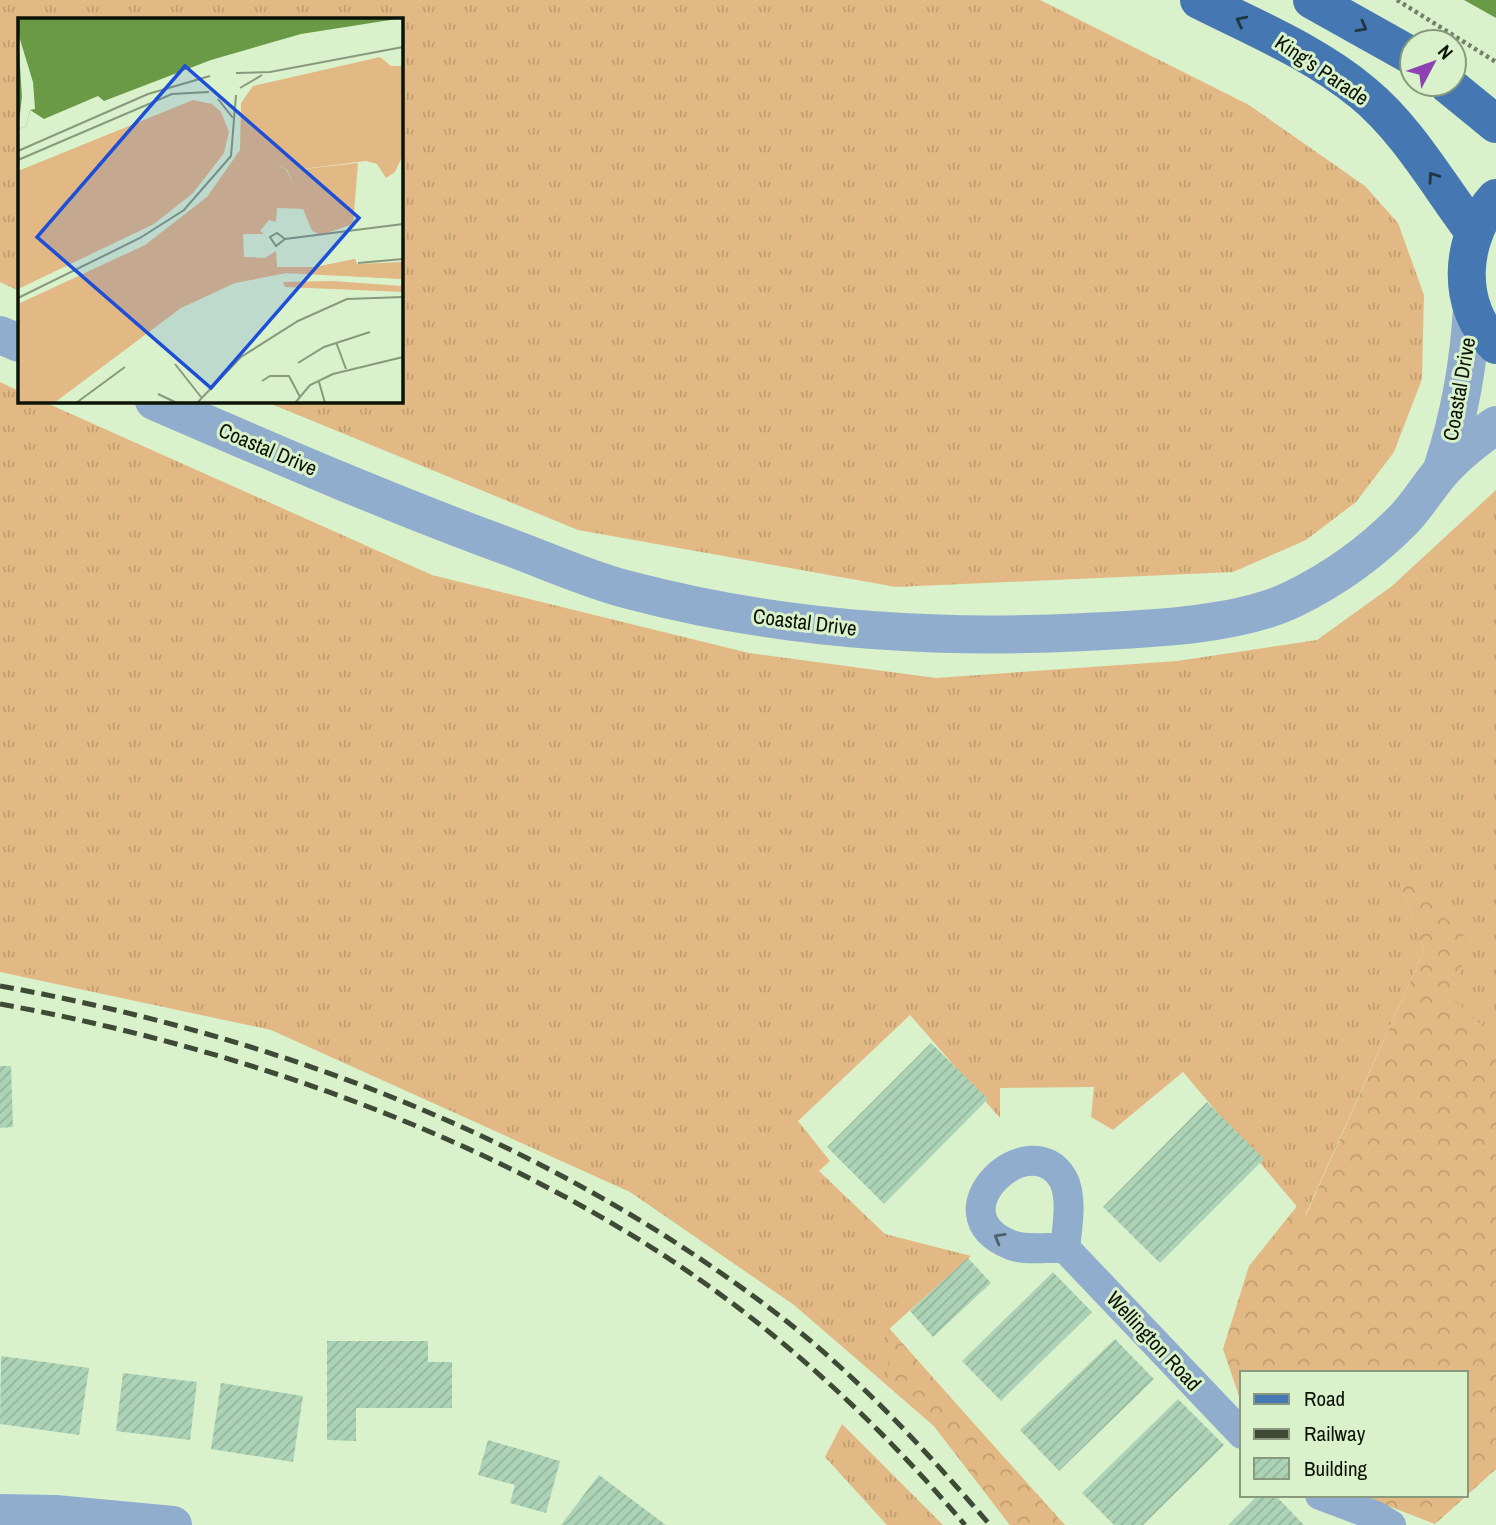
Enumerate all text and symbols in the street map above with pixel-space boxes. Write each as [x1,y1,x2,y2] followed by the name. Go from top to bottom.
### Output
[1236,15,1248,29] one-way arrow
[18,18,402,402] inset map
[1355,19,1368,33] one-way arrow
[1269,28,1375,112] street label: King's Parade
[1398,28,1468,98] north arrow
[1432,39,1459,65] text: N
[1429,172,1441,185] one-way arrow
[1436,335,1482,443] street label: Coastal Drive
[214,415,322,483] street label: Coastal Drive
[751,601,859,643] street label: Coastal Drive
[994,1233,1006,1246] one-way arrow
[1100,1285,1208,1397] street label: Wellington Road
[1240,1371,1468,1497] legend
[1304,1384,1345,1413] text: Road
[1304,1419,1366,1448] text: Railway
[1304,1454,1368,1483] text: Building

